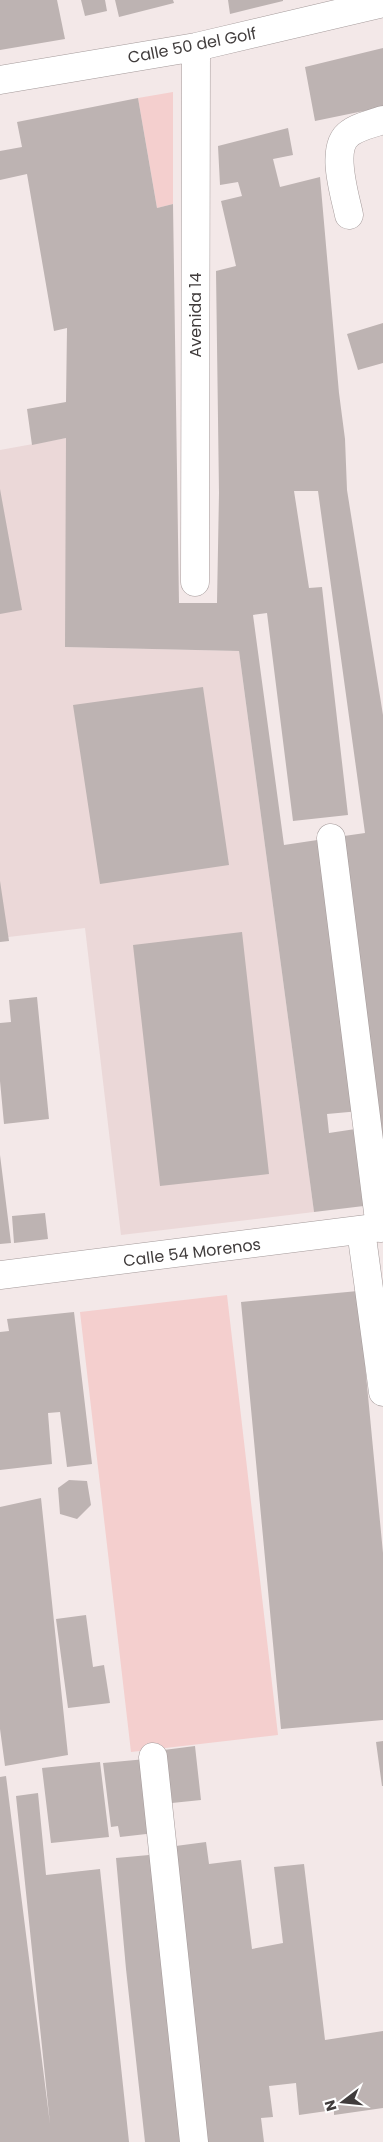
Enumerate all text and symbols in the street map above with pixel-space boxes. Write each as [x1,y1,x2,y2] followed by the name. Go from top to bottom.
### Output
[126,22,258,69] street label: Calle 50 del Golf
[184,273,207,357] street label: Avenida 14
[122,1233,262,1272] street label: Calle 54 Morenos
[318,2077,368,2127] north arrow
[319,2098,342,2113] text: N

